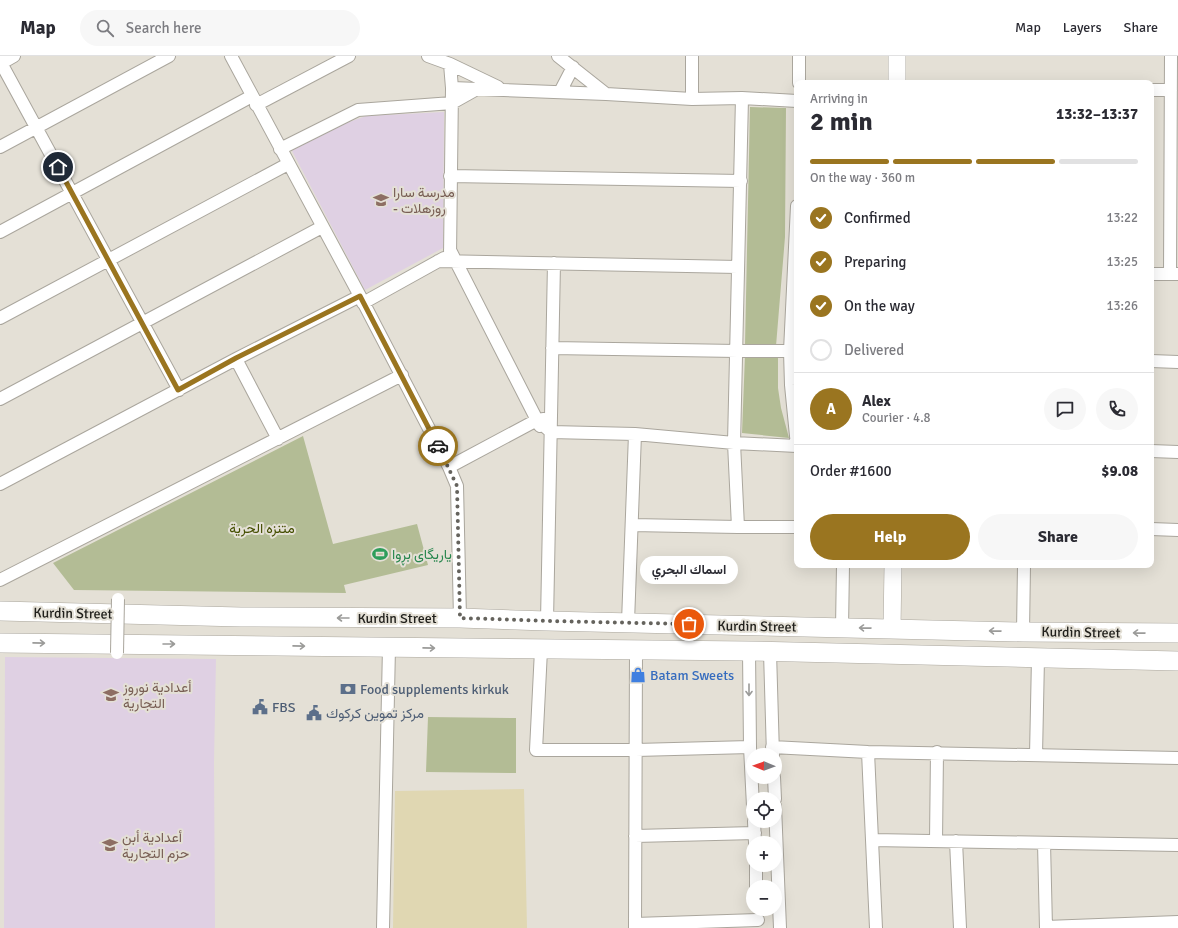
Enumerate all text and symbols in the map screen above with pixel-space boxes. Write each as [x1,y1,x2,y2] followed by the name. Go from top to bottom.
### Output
[80,10,360,46] search box
[20,16,56,40] text: Map
[94,17,116,39] icon: search
[126,19,201,37] text: Search here
[1015,19,1041,36] text: Map
[1063,19,1102,36] text: Layers
[1124,19,1158,36] text: Share
[810,91,868,107] text: Arriving in
[1056,105,1138,123] text: 13:32–13:37
[810,106,873,138] text: 2 min
[41,150,75,184] pin
[47,156,69,178] icon: home
[810,170,915,186] text: On the way · 360 m
[393,184,455,217] place label: مدرسة سارا - روزهلات
[372,191,390,209] school or university icon: مدرسة سارا - روزهلات
[810,207,832,229] icon: check
[844,209,911,227] text: Confirmed
[1106,210,1138,226] text: 13:22
[810,251,832,273] icon: check
[844,253,907,271] text: Preparing
[1106,254,1138,270] text: 13:25
[810,295,832,317] icon: check
[844,297,915,315] text: On the way
[1106,298,1138,314] text: 13:26
[844,341,904,359] text: Delivered
[1044,388,1086,430] button: chat
[1096,388,1138,430] button: phone
[862,392,891,410] text: Alex
[826,400,836,418] text: A
[862,410,931,426] text: Courier · 4.8
[418,426,458,466] courier
[427,435,449,457] icon: car
[810,462,892,480] text: Order #1600
[1101,462,1138,480] text: $9.08
[810,514,970,560] button: Help
[978,514,1138,560] button: Share
[229,520,295,537] park label: متنزه الحرية
[371,545,389,563] sports icon: یاریگای بڕوا
[392,546,452,566] place label: یاریگای بڕوا
[640,556,738,584] callout: اسماك البحري
[652,562,726,578] text: اسماك البحري
[33,604,113,623] street label: Kurdin Street
[672,607,706,641] pin
[357,610,437,627] street label: Kurdin Street
[678,613,700,635] icon: bag
[337,614,350,621] one-way arrow
[717,617,797,636] street label: Kurdin Street
[1041,623,1121,642] street label: Kurdin Street
[859,624,872,632] one-way arrow
[989,627,1002,635] one-way arrow
[1133,629,1146,637] one-way arrow
[32,639,45,647] one-way arrow
[162,640,175,648] one-way arrow
[292,642,305,650] one-way arrow
[422,644,435,652] one-way arrow
[629,666,647,684] shop icon: Batam Sweets
[650,667,734,684] place label: Batam Sweets
[122,679,191,712] place label: أعدادية نوروز التجارية
[339,680,357,698] bank icon: Food supplements kirkuk
[360,681,509,698] place label: Food supplements kirkuk
[745,683,753,696] one-way arrow
[102,686,120,704] school or university icon: أعدادية نوروز التجارية
[251,698,269,716] public building icon: FBS
[272,699,296,716] place label: FBS
[305,704,323,722] public building icon: مركز تموين كركوك
[326,705,424,722] place label: مركز تموين كركوك
[746,748,782,784] north arrow
[746,748,782,916] map controls
[746,792,782,828] button: locate
[122,829,189,862] place label: أعدادية أبن حزم التجارية
[101,836,119,854] school or university icon: أعدادية أبن حزم التجارية
[746,836,782,872] button: +
[746,880,782,916] button: −

